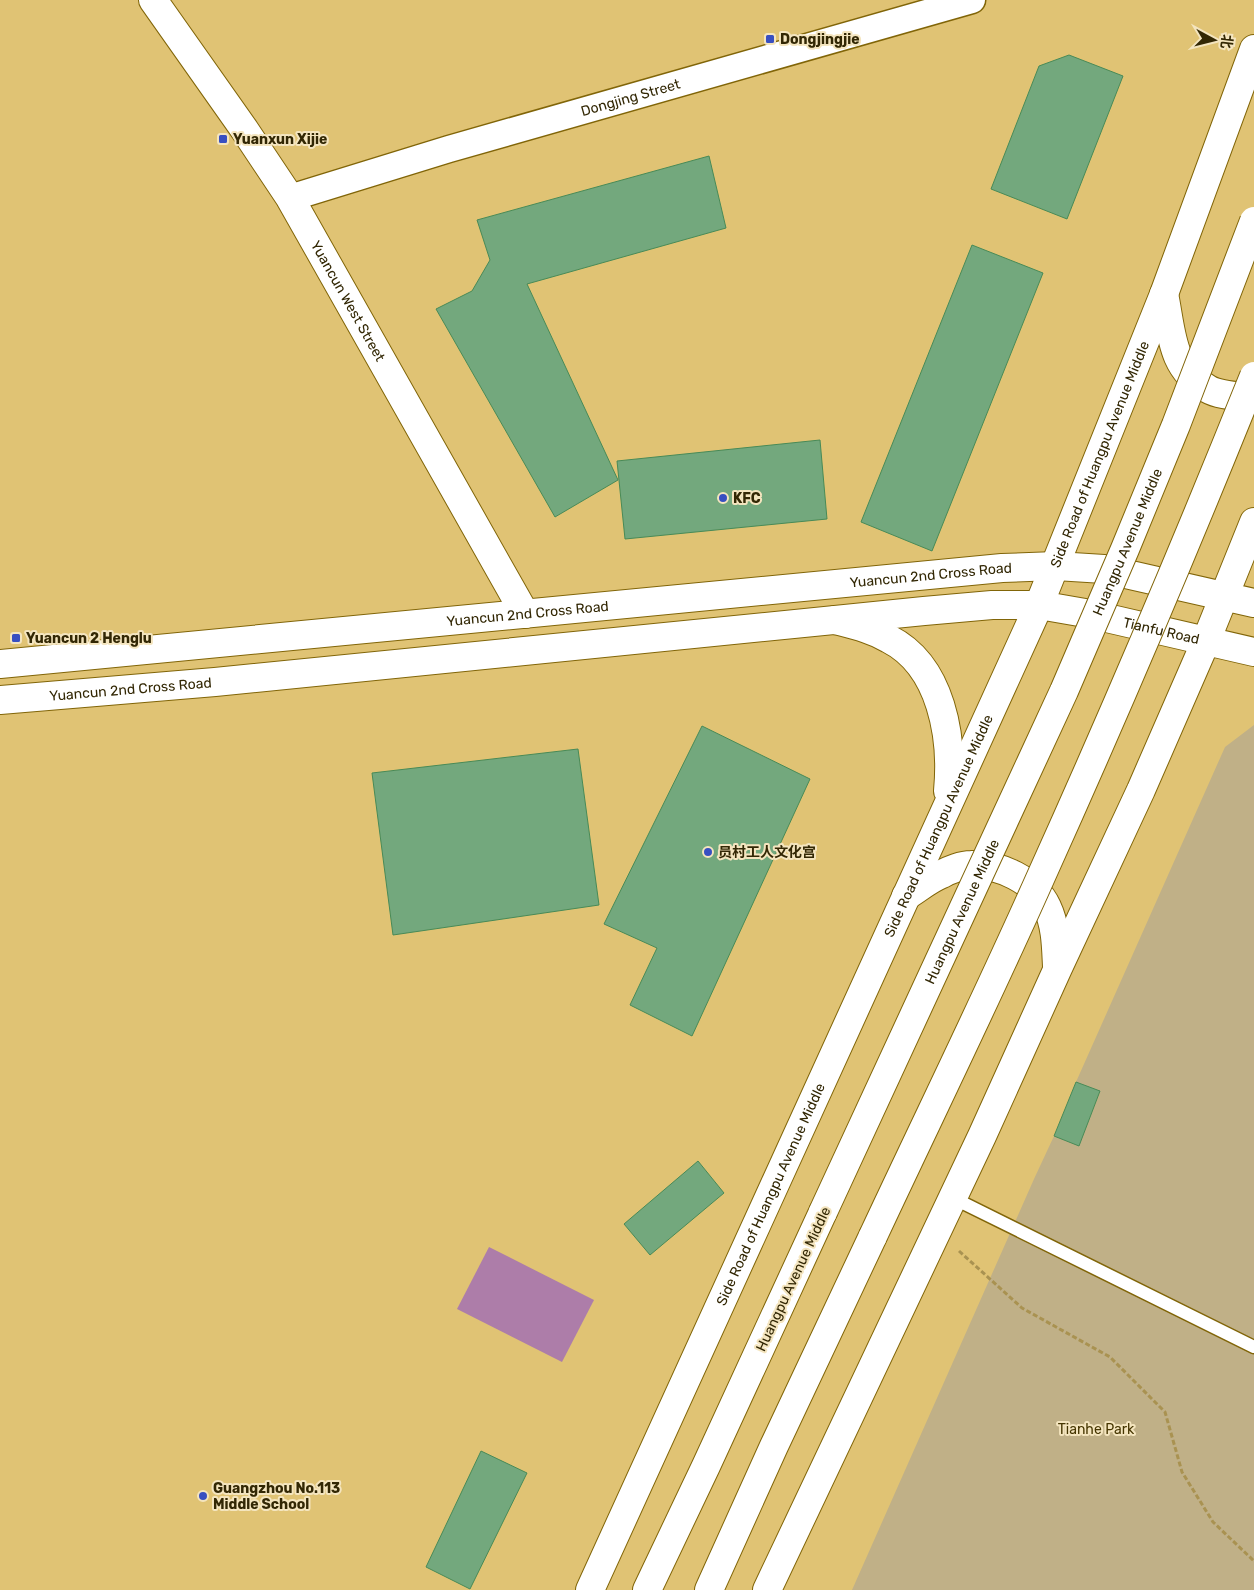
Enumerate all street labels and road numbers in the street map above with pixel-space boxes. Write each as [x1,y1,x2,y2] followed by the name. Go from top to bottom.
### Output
[579,75,683,120] street label: Dongjing Street
[307,238,389,365] street label: Yuancun West Street
[1047,339,1153,571] street label: Side Road of Huangpu Avenue Middle
[1089,465,1167,617] street label: Huangpu Avenue Middle
[849,560,1012,592] street label: Yuancun 2nd Cross Road
[446,598,610,630] street label: Yuancun 2nd Cross Road
[1121,614,1201,648] street label: Tianfu Road
[49,674,212,705] street label: Yuancun 2nd Cross Road
[881,712,995,940] street label: Side Road of Huangpu Avenue Middle
[921,836,1003,986] street label: Huangpu Avenue Middle
[711,1081,829,1309] street label: Side Road of Huangpu Avenue Middle
[752,1204,834,1354] street label: Huangpu Avenue Middle

